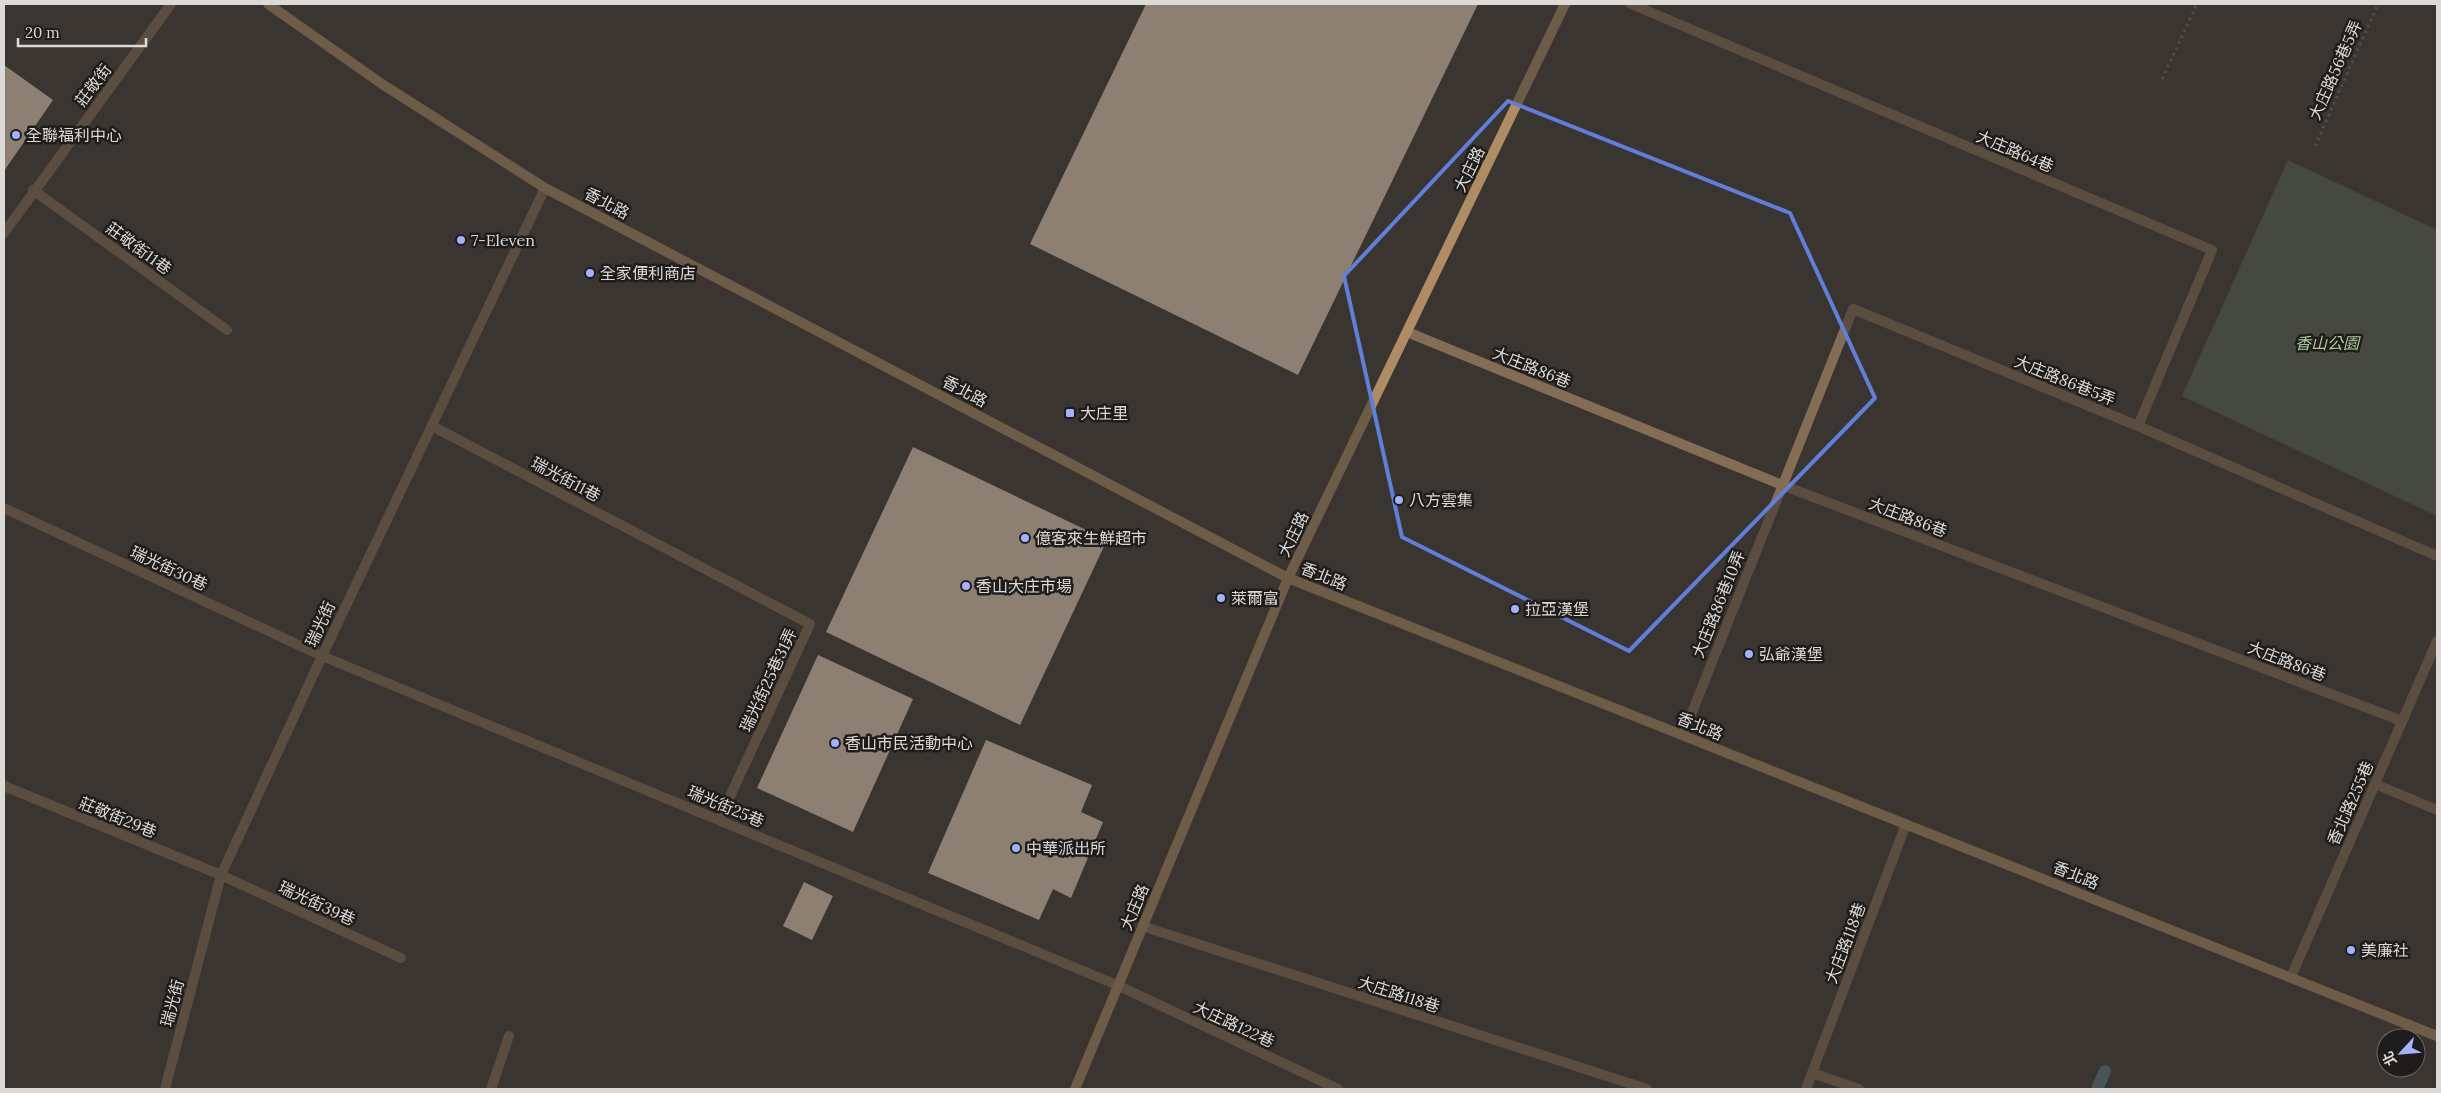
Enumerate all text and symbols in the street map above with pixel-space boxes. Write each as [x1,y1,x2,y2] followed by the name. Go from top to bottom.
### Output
[18,15,145,47] scale bar
[2304,17,2366,123] street label: 大庄路56巷5弄
[25,23,60,42] text: 20 m
[71,60,115,110] street label: 莊敬街
[26,125,122,145] place label: 全聯福利中心
[1973,126,2057,176] street label: 大庄路64巷
[10,129,22,141] marker: 全聯福利中心
[1449,143,1489,195] street label: 大庄路
[581,183,633,223] street label: 香北路
[103,218,175,278] street label: 莊敬街11巷
[471,230,535,250] place label: 7-Eleven
[455,234,467,246] marker: 7-Eleven
[600,263,696,283] place label: 全家便利商店
[584,267,596,279] marker: 全家便利商店
[2295,333,2361,353] park label: 香山公園
[1490,342,1574,392] street label: 大庄路86巷
[2012,351,2118,409] street label: 大庄路86巷5弄
[939,371,991,411] street label: 香北路
[1080,403,1128,423] place label: 大庄里
[1064,407,1076,419] marker: 大庄里
[528,452,604,506] street label: 瑞光街11巷
[1409,490,1473,510] place label: 八方雲集
[1866,493,1950,541] street label: 大庄路86巷
[1393,494,1405,506] marker: 八方雲集
[1273,508,1313,560] street label: 大庄路
[1035,528,1147,548] place label: 億客來生鮮超市
[1019,532,1031,544] marker: 億客來生鮮超市
[127,541,211,595] street label: 瑞光街30巷
[1687,547,1749,661] street label: 大庄路86巷10弄
[1298,558,1350,594] street label: 香北路
[976,576,1072,596] place label: 香山大庄市場
[960,580,972,592] marker: 香山大庄市場
[1231,588,1279,608] place label: 萊爾富
[1215,592,1227,604] marker: 萊爾富
[301,598,339,650] street label: 瑞光街
[1525,599,1589,619] place label: 拉亞漢堡
[1509,603,1521,615] marker: 拉亞漢堡
[735,625,801,735] street label: 瑞光街25巷31弄
[2245,637,2329,685] street label: 大庄路86巷
[1759,644,1823,664] place label: 弘爺漢堡
[1743,648,1755,660] marker: 弘爺漢堡
[1674,708,1726,744] street label: 香北路
[845,733,973,753] place label: 香山市民活動中心
[829,737,841,749] marker: 香山市民活動中心
[2323,758,2377,848] street label: 香北路255巷
[685,781,767,831] street label: 瑞光街25巷
[76,792,160,842] street label: 莊敬街29巷
[1026,838,1106,858] place label: 中華派出所
[1010,842,1022,854] marker: 中華派出所
[2050,857,2102,893] street label: 香北路
[276,877,358,929] street label: 瑞光街39巷
[1115,881,1153,933] street label: 大庄路
[1820,900,1870,986] street label: 大庄路118巷
[2361,940,2409,960] place label: 美廉社
[2345,944,2357,956] marker: 美廉社
[1356,971,1442,1017] street label: 大庄路118巷
[156,977,188,1029] street label: 瑞光街
[1190,997,1278,1051] street label: 大庄路122巷
[2376,1028,2426,1078] north arrow
[2378,1048,2400,1069] text: 北

